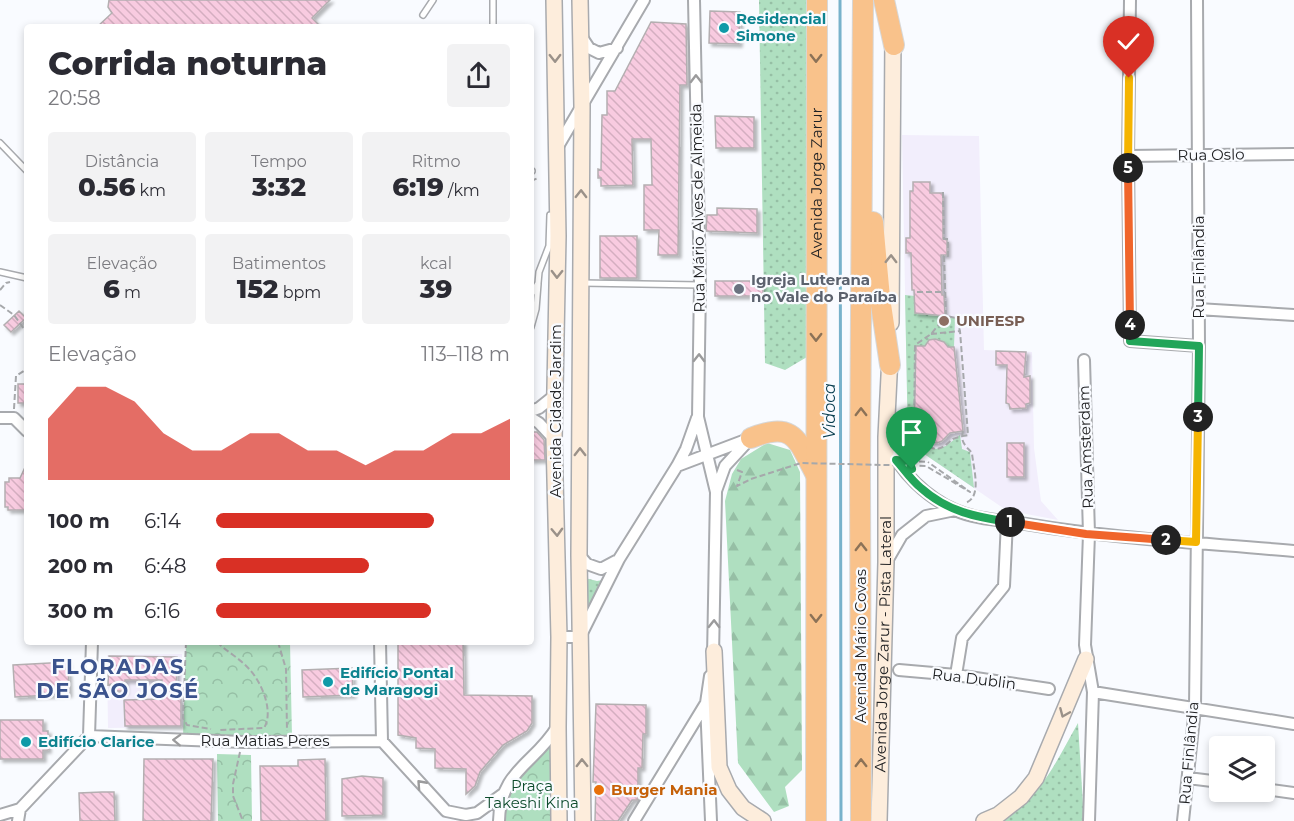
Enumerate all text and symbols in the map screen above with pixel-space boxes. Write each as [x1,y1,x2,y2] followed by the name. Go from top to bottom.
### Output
[736,9,826,45] place label: Residencial Simone
[1103,16,1154,78] pin
[717,21,731,35] marker: Residencial Simone
[1112,25,1145,58] icon: check
[48,43,327,83] text: Corrida noturna
[447,44,510,107] button: share
[549,54,562,63] one-way arrow
[810,54,822,63] one-way arrow
[689,75,702,84] one-way arrow
[48,86,101,110] text: 20:58
[686,103,709,313] street label: Rua Mário Alves de Almeida
[807,107,826,259] street label: Avenida Jorge Zarur
[1177,144,1245,165] street label: Rua Oslo
[85,152,159,171] text: Distância
[251,152,307,171] text: Tempo
[411,152,461,171] text: Ritmo
[1113,153,1143,183] pin: 5
[1123,158,1133,177] text: 5
[78,171,135,203] text: 0.56
[252,171,306,203] text: 3:32
[392,171,444,203] text: 6:19
[135,181,166,200] text: km
[444,181,480,200] text: /km
[575,190,587,199] one-way arrow
[1189,215,1208,319] street label: Rua Finlândia
[87,254,157,273] text: Elevação
[232,254,326,273] text: Batimentos
[420,254,452,273] text: kcal
[885,254,897,263] one-way arrow
[551,270,563,279] one-way arrow
[751,270,897,306] place label: Igreja Luterana no Vale do Paraíba
[103,273,120,305] text: 6
[237,273,278,305] text: 152
[420,273,452,305] text: 39
[732,282,746,296] marker: Igreja Luterana no Vale do Paraíba
[120,283,141,302] text: m
[278,283,321,302] text: bpm
[1115,310,1145,340] pin: 4
[956,311,1025,330] place label: UNIFESP
[937,314,951,328] marker: UNIFESP
[1124,315,1136,334] text: 4
[546,324,565,498] street label: Avenida Cidade Jardim
[810,333,822,342] one-way arrow
[48,342,137,366] text: Elevação
[421,342,510,366] text: 113–118 m
[692,354,705,363] one-way arrow
[820,383,839,439] water label: Vidoca
[1074,385,1097,509] street label: Rua Amsterdam
[1183,402,1213,432] pin: 3
[855,407,867,416] one-way arrow
[886,407,937,469] pin
[1193,407,1203,426] text: 3
[895,416,928,449] icon: arrive
[574,448,586,457] one-way arrow
[995,507,1025,537] pin: 1
[48,509,110,533] text: 100 m
[144,509,181,533] text: 6:14
[1007,512,1013,531] text: 1
[870,516,895,773] street label: Avenida Jorge Zarur - Pista Lateral
[1151,525,1181,555] pin: 2
[550,528,563,537] one-way arrow
[1161,530,1171,549] text: 2
[855,542,867,551] one-way arrow
[48,554,114,578] text: 200 m
[144,554,187,578] text: 6:48
[851,569,870,723] street label: Avenida Mário Covas
[48,599,114,623] text: 300 m
[144,599,180,623] text: 6:16
[810,614,822,623] one-way arrow
[708,620,720,629] one-way arrow
[36,654,200,703] district label: FLORADAS DE SÃO JOSÉ
[340,663,454,699] place label: Edifício Pontal de Maragogi
[931,664,1017,693] street label: Rua Dublin
[321,675,335,689] marker: Edifício Pontal de Maragogi
[1175,701,1202,805] street label: Rua Finlândia
[1059,707,1071,718] one-way arrow
[201,731,329,750] street label: Rua Matias Peres
[38,732,154,751] place label: Edifício Clarice
[172,733,181,746] one-way arrow
[19,735,33,749] marker: Edifício Clarice
[1209,736,1275,802] map controls
[1209,736,1275,802] button: layers
[576,758,588,767] one-way arrow
[855,758,867,767] one-way arrow
[485,776,579,812] park label: Praça Takeshi Kina
[417,780,428,790] one-way arrow
[611,780,718,799] place label: Burger Mania
[592,783,606,797] marker: Burger Mania

